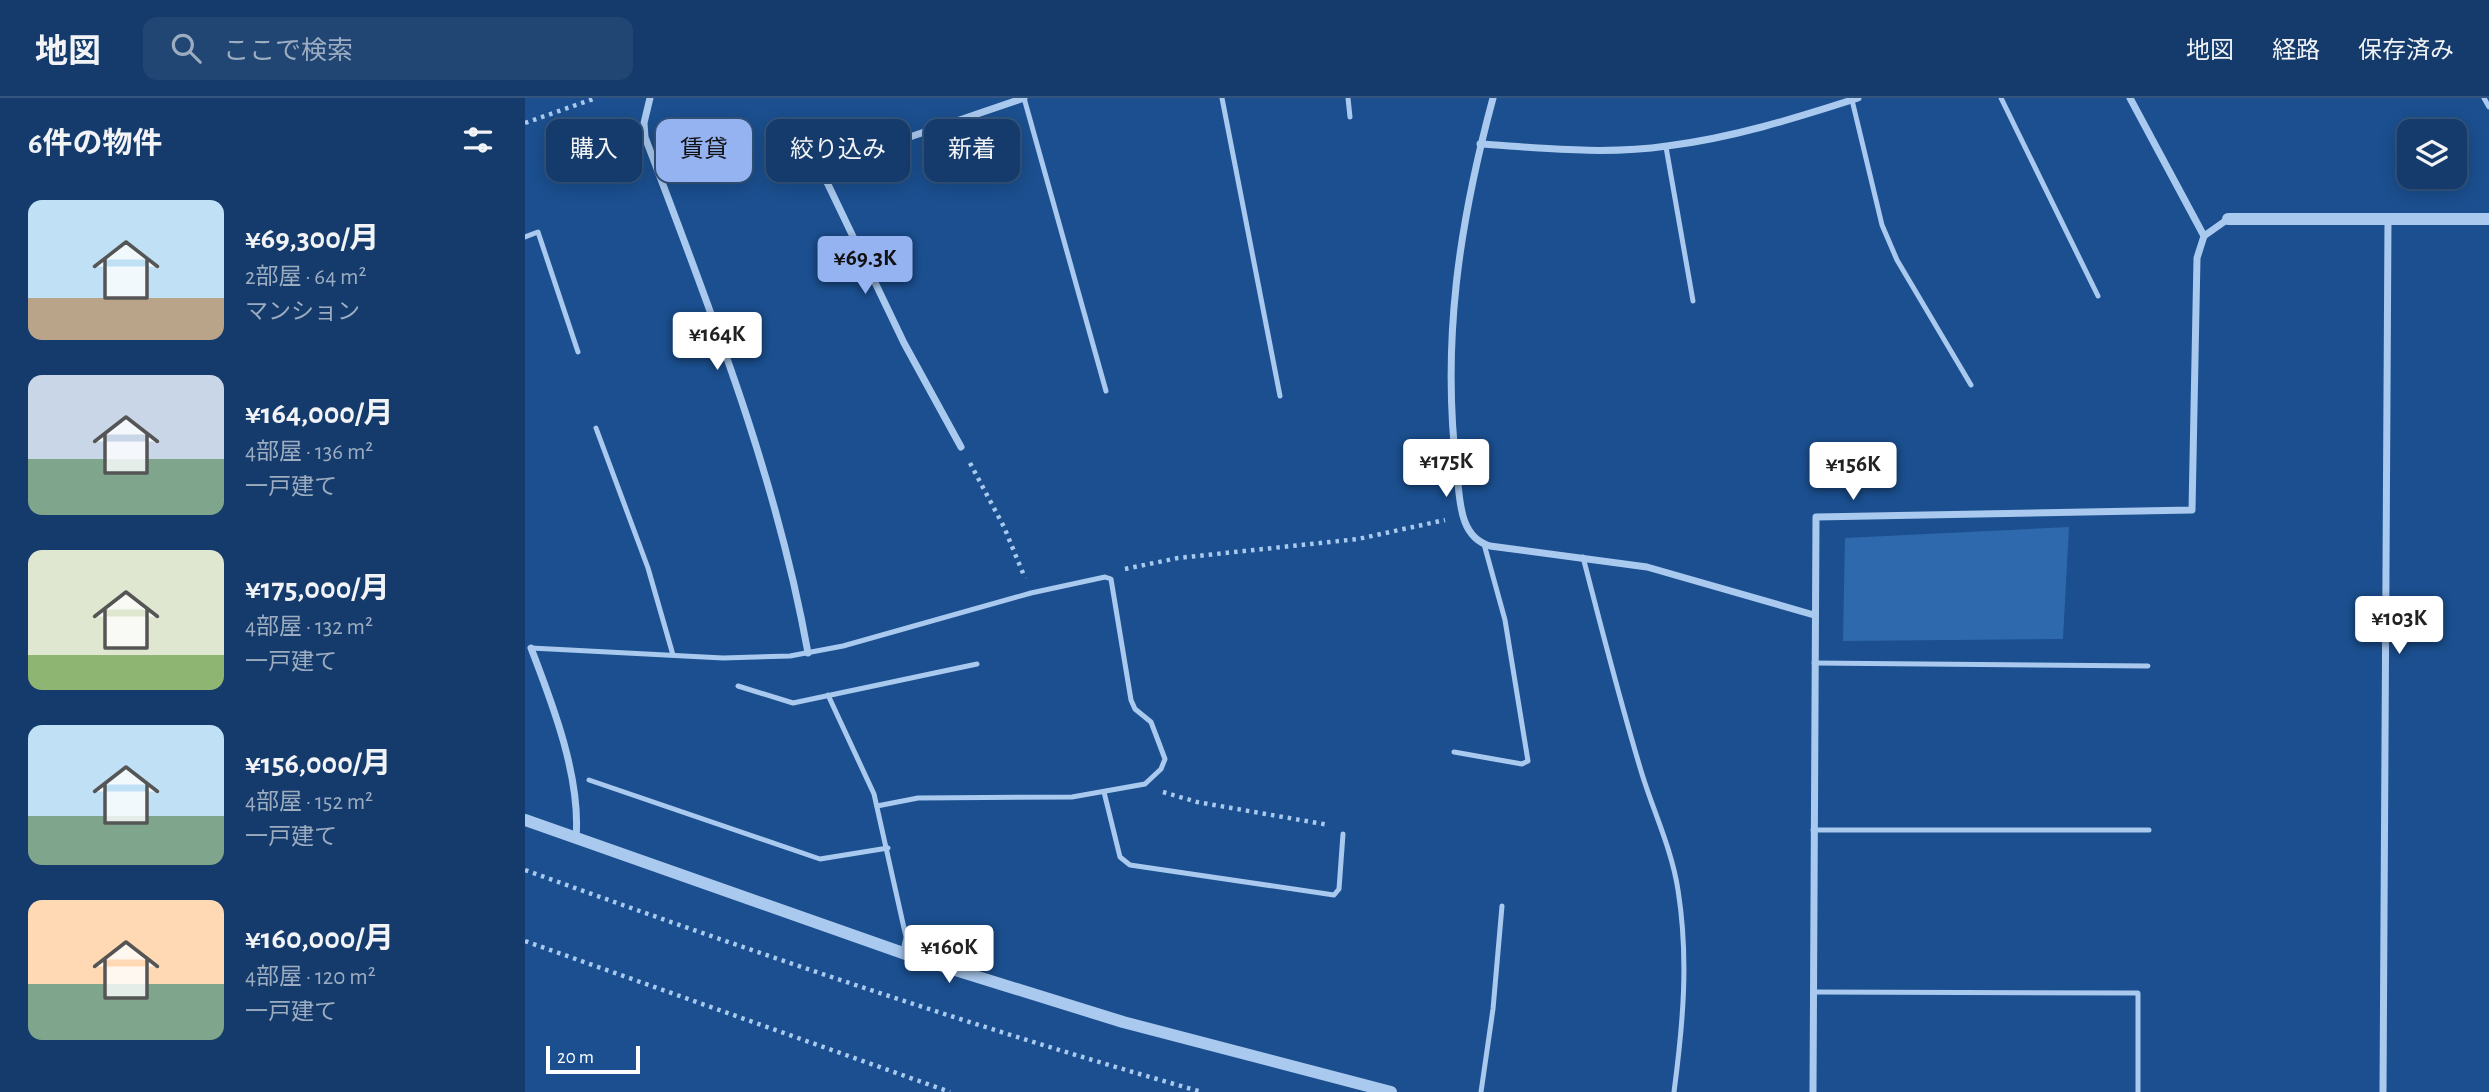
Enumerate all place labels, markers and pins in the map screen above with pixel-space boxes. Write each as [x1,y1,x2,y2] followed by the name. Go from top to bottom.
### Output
[808,236,922,296] pin: ¥69.3K
[668,313,766,372] pin: ¥164K
[1397,440,1495,499] pin: ¥175K
[1804,442,1902,502] pin: ¥156K
[2350,596,2448,656] pin: ¥103K
[900,926,998,985] pin: ¥160K

